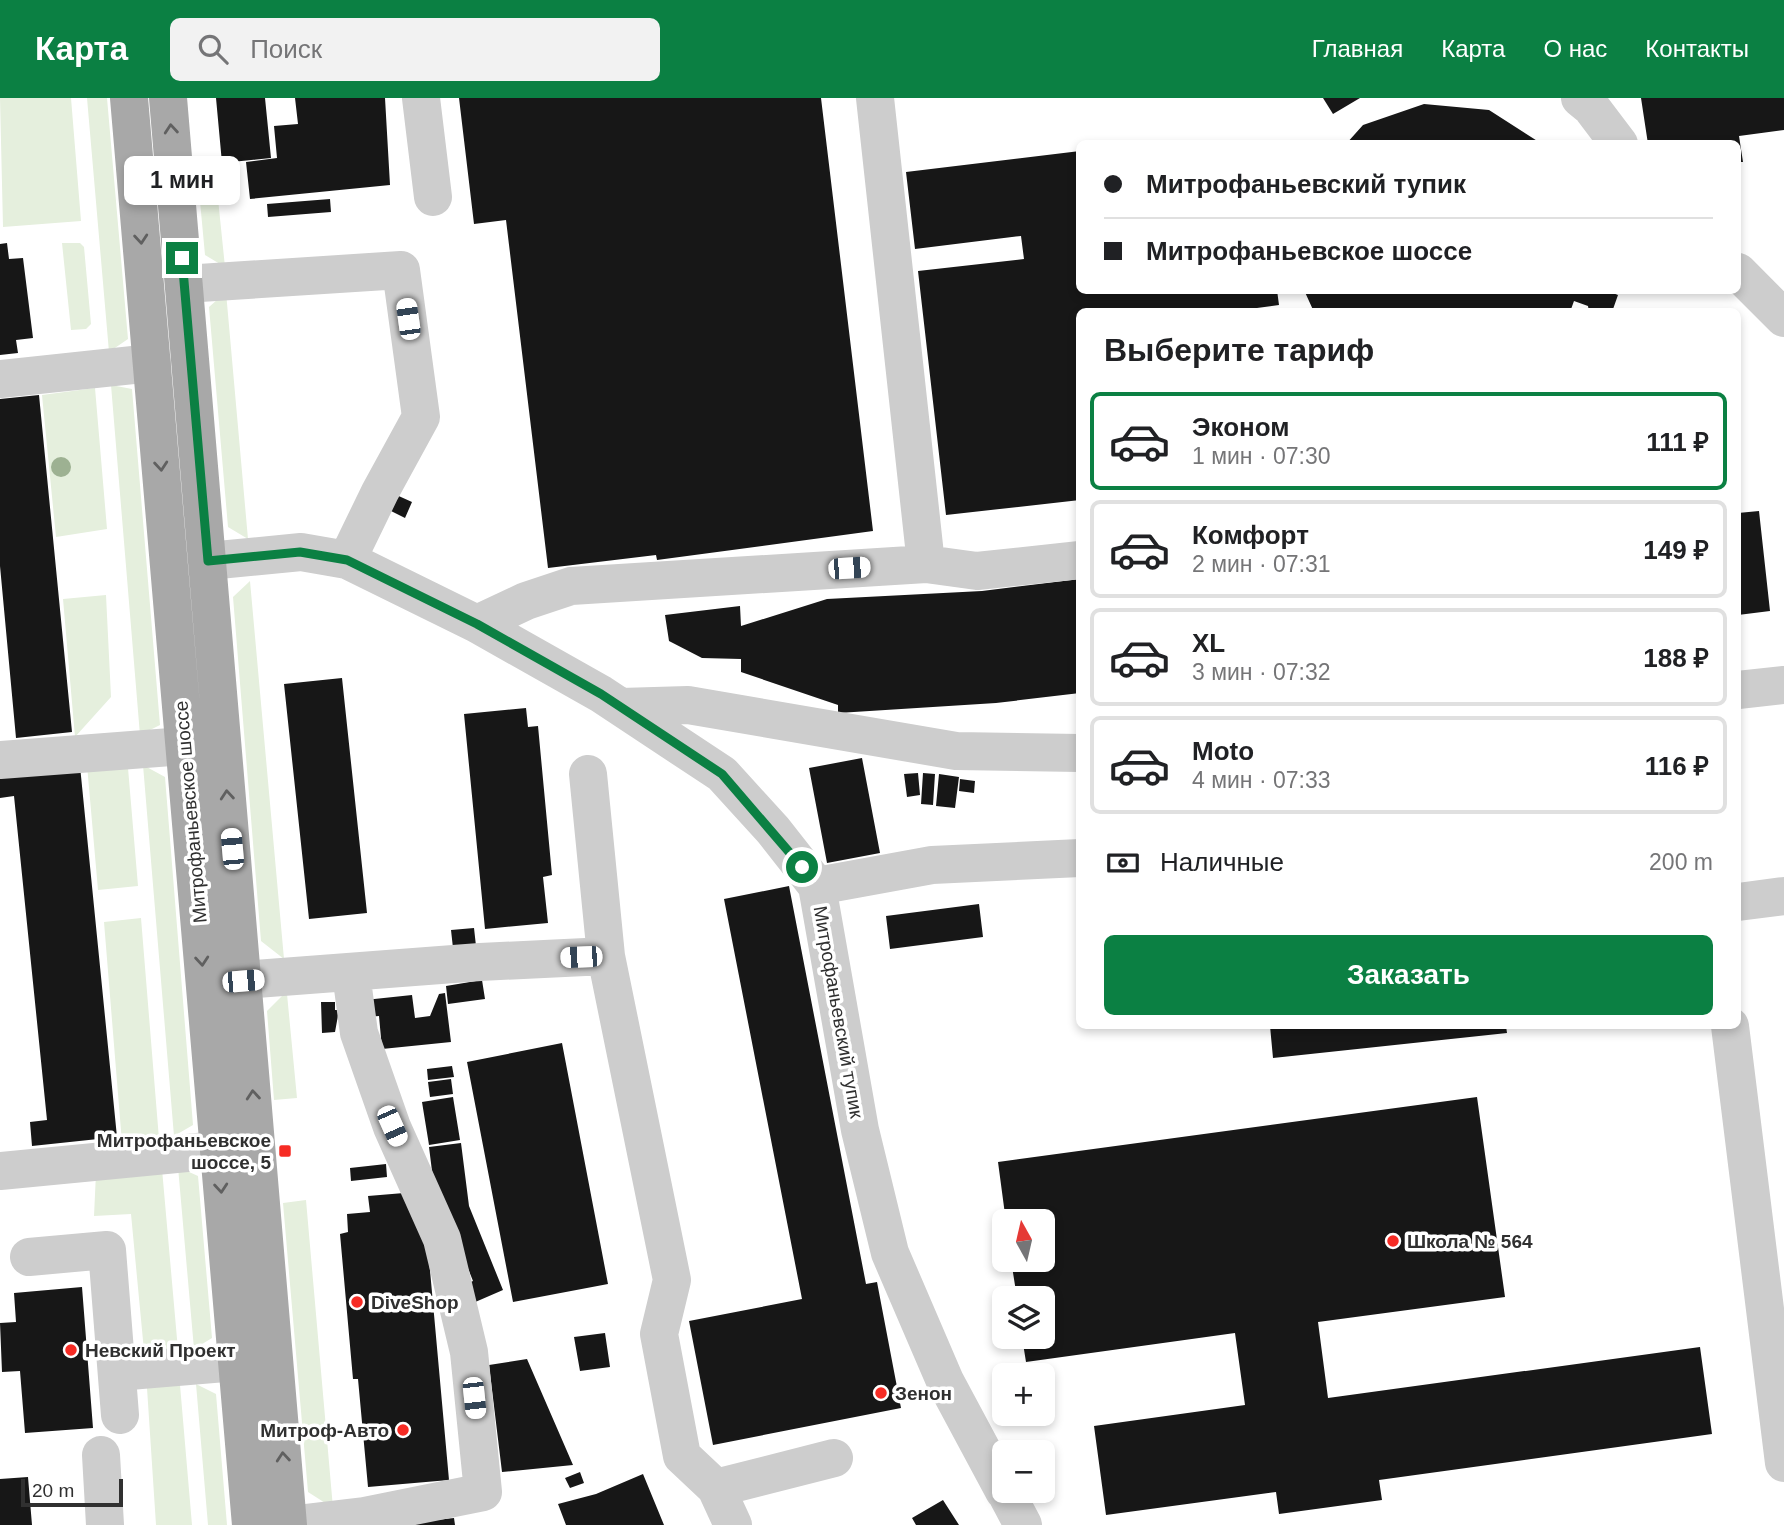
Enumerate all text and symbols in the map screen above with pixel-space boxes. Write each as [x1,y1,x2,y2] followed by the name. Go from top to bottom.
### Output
[170,18,660,81] search box
[35,30,128,67] text: Карта
[194,30,232,68] icon: search
[250,34,322,64] text: Поиск
[1312,35,1403,62] text: Главная
[1441,35,1505,62] text: Карта
[1543,35,1607,62] text: О нас
[1645,35,1749,62] text: Контакты
[164,123,179,134] one-way arrow
[124,156,240,206] callout: 1 мин
[150,167,214,193] text: 1 мин
[1146,169,1466,199] text: Митрофаньевский тупик
[134,233,149,245] one-way arrow
[1146,236,1472,266] text: Митрофаньевское шоссе
[166,242,198,274] route end
[395,297,422,341] car
[1104,332,1374,368] text: Выберите тариф
[1108,410,1171,473] icon: car
[1192,412,1290,442] text: Эконом
[1646,427,1709,457] text: 111 ₽
[1192,443,1331,469] text: 1 мин · 07:30
[153,461,168,472] one-way arrow
[1108,518,1171,581] icon: car
[1192,520,1309,550] text: Комфорт
[1643,535,1709,565] text: 149 ₽
[1192,551,1331,577] text: 2 мин · 07:31
[828,556,871,580] car
[1108,626,1171,689] icon: car
[1192,628,1225,658] text: XL
[1643,643,1709,673] text: 188 ₽
[1192,659,1331,685] text: 3 мин · 07:32
[170,700,211,924] street label: Митрофаньевское шоссе
[1108,734,1171,797] icon: car
[1192,736,1254,766] text: Moto
[1645,751,1709,781] text: 116 ₽
[1192,767,1331,793] text: 4 мин · 07:33
[220,789,235,800] one-way arrow
[220,827,245,871] car
[1104,844,1142,882] icon: cash
[1160,847,1284,877] text: Наличные
[1649,849,1713,875] text: 200 m
[786,851,818,883] route start
[809,904,868,1121] street label: Митрофаньевский тупик
[1104,935,1713,1015] button: Заказать
[560,946,603,968] car
[194,956,209,967] one-way arrow
[222,969,265,993] car
[246,1089,261,1100] one-way arrow
[374,1103,411,1149] car
[97,1130,271,1173] place label: Митрофаньевское шоссе, 5
[277,1143,293,1159] marker: Митрофаньевское шоссе, 5
[213,1183,228,1194] one-way arrow
[992,1209,1055,1272] north arrow
[992,1209,1055,1503] map controls
[1407,1231,1533,1252] place label: Школа № 564
[1385,1233,1401,1249] marker: Школа № 564
[992,1286,1055,1349] button: layers
[371,1292,459,1313] place label: DiveShop
[349,1294,365,1310] marker: DiveShop
[85,1340,235,1361] place label: Невский Проект
[63,1342,79,1358] marker: Невский Проект
[992,1363,1055,1426] button: +
[462,1376,487,1420] car
[895,1383,952,1404] place label: Зенон
[873,1385,889,1401] marker: Зенон
[260,1420,389,1441] place label: Митроф-Авто
[395,1422,411,1438] marker: Митроф-Авто
[992,1440,1055,1503] button: −
[276,1451,291,1462] one-way arrow
[21,1476,122,1508] scale bar
[32,1480,74,1501] text: 20 m

